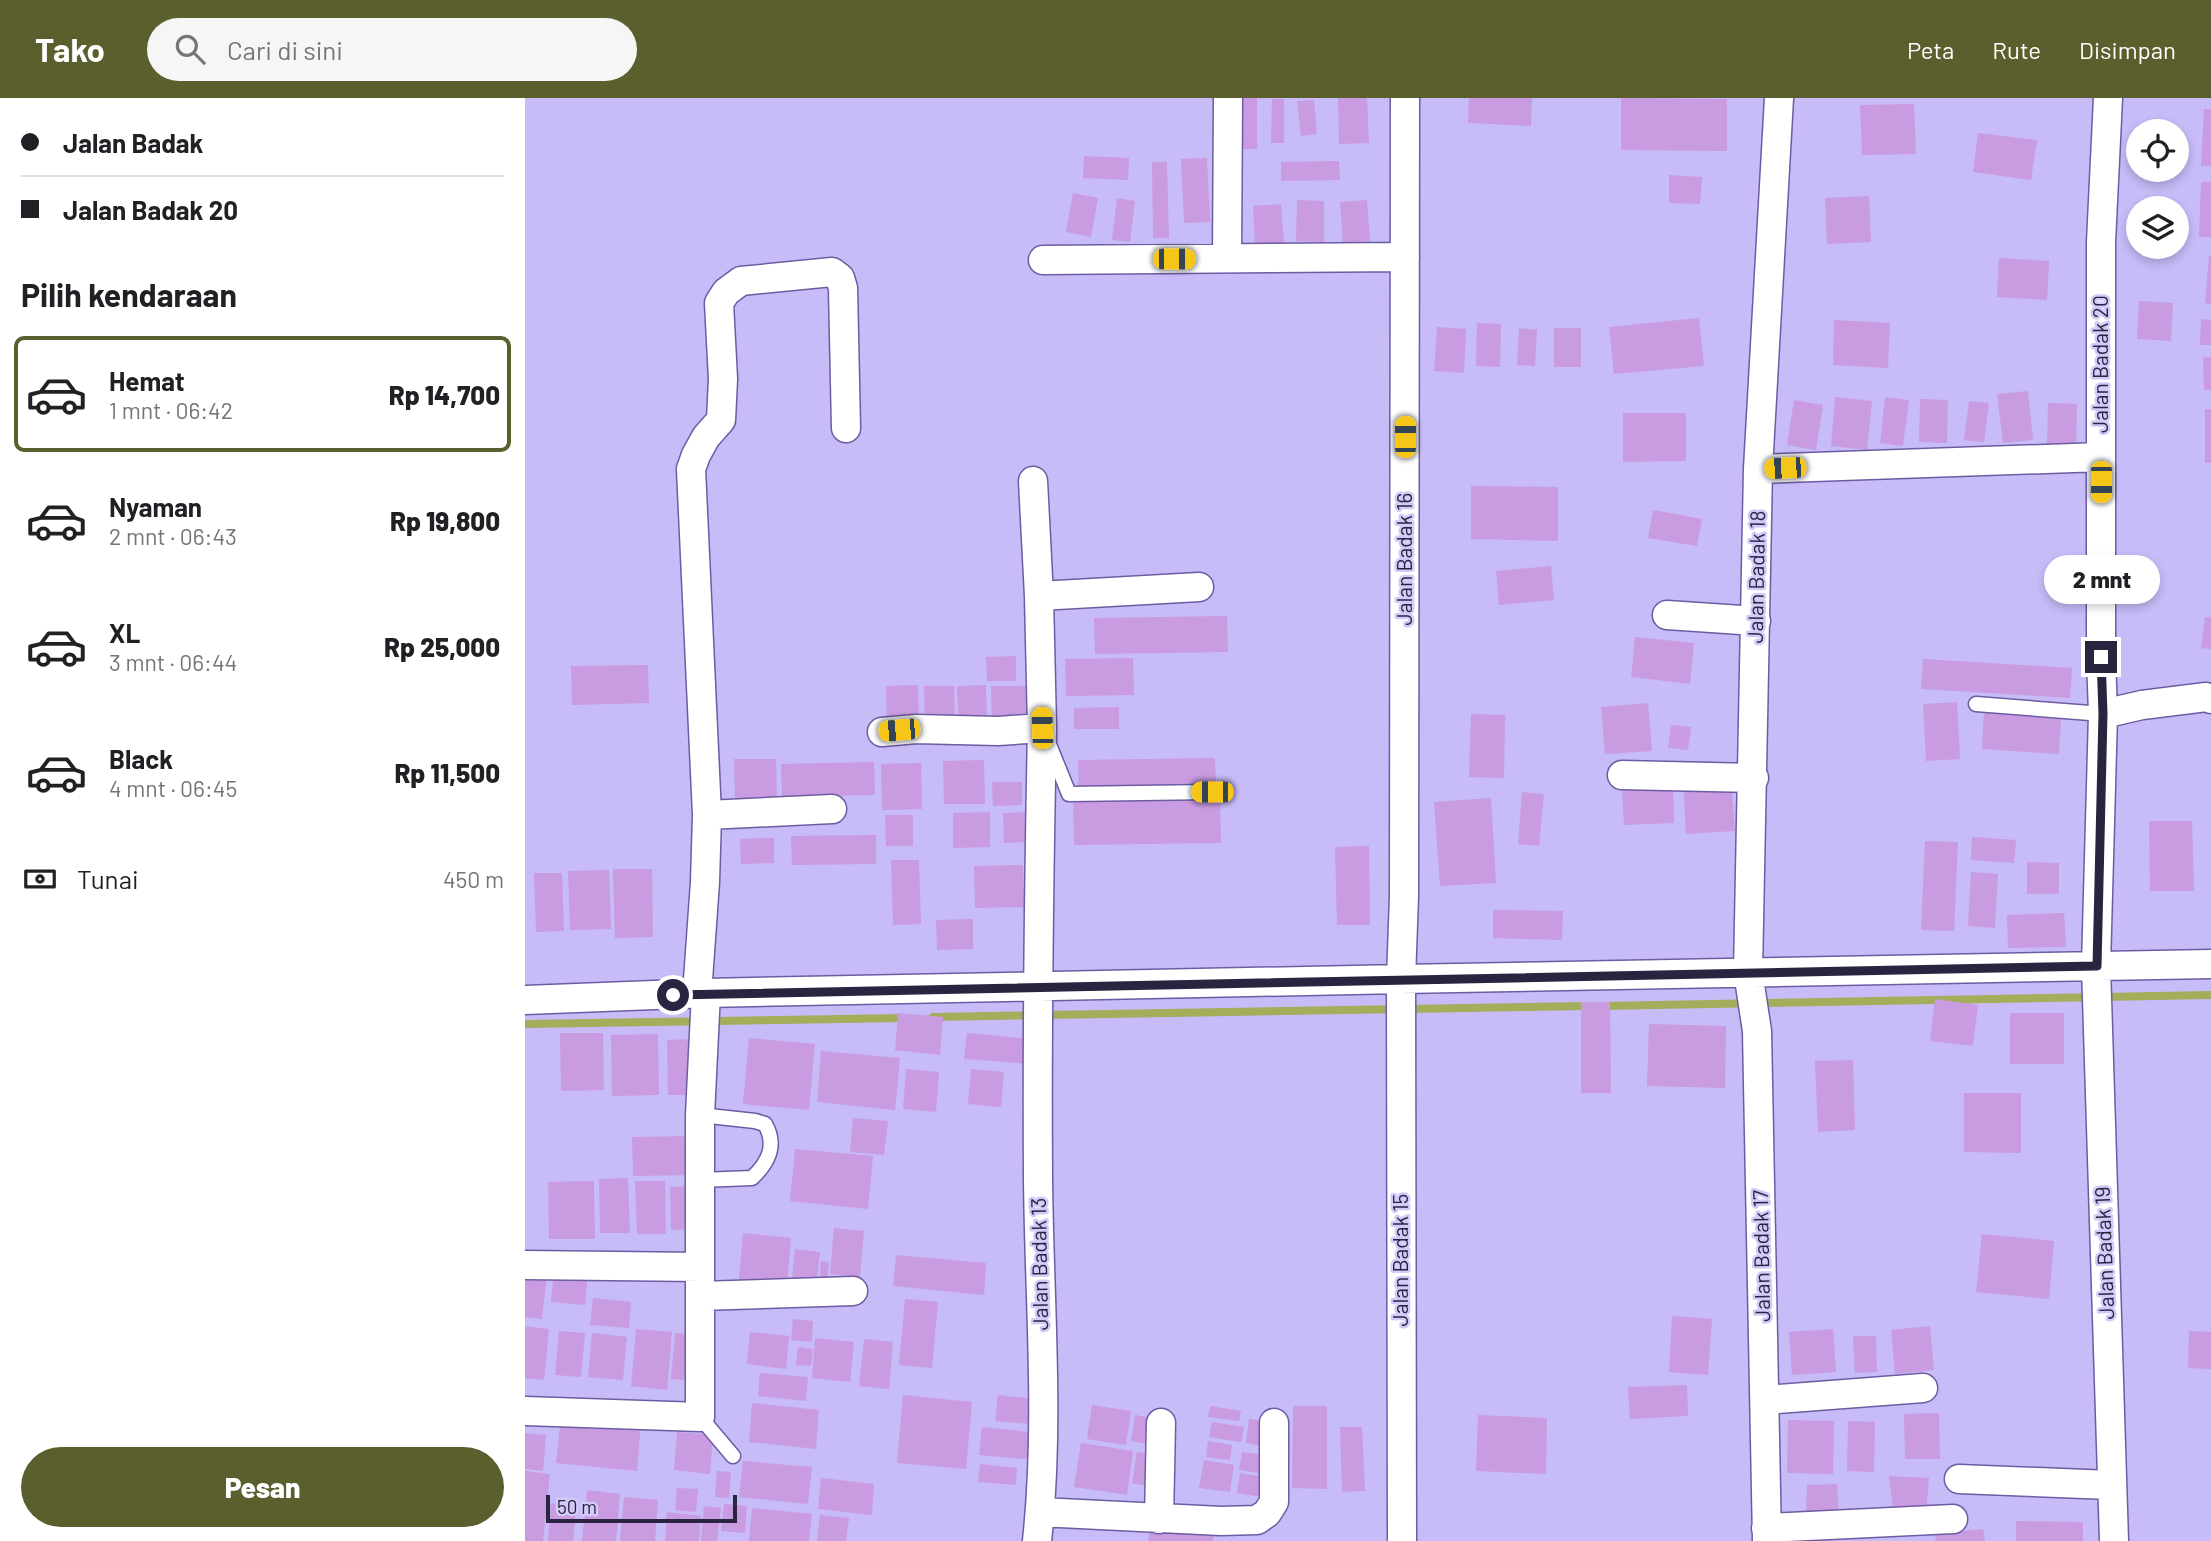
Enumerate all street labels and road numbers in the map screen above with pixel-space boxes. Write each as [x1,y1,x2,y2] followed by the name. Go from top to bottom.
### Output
[2087,295,2112,433] street label: Jalan Badak 20
[1391,493,1416,625] street label: Jalan Badak 16
[1742,510,1769,644] street label: Jalan Badak 18
[2089,1186,2118,1320] street label: Jalan Badak 19
[1747,1190,1774,1322] street label: Jalan Badak 17
[1387,1194,1412,1326] street label: Jalan Badak 15
[1025,1197,1052,1331] street label: Jalan Badak 13

